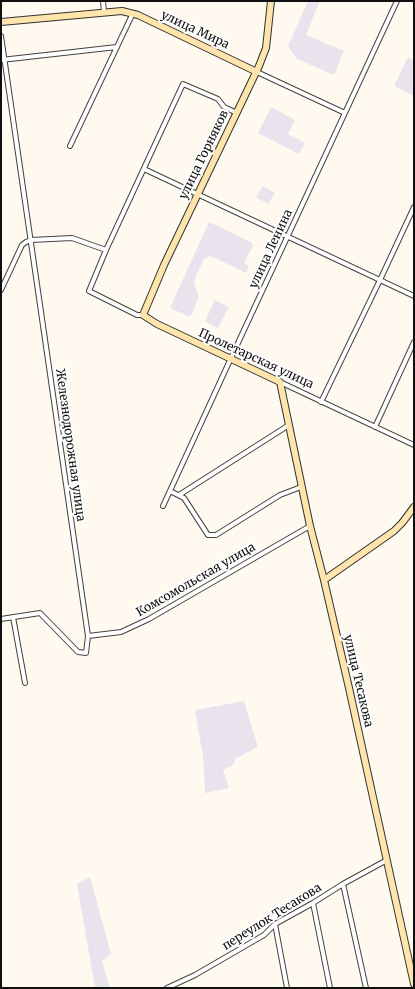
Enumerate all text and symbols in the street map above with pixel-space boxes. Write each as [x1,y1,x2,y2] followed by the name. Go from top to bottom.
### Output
[159,8,231,52] street label: улица Мира
[176,108,232,202] street label: улица Горняков
[246,207,296,291] street label: улица Ленина
[196,326,316,392] street label: Пролетарская улица
[52,368,88,522] street label: Железнодорожная улица
[134,540,258,620] street label: Комсомольская улица
[340,633,376,729] street label: улица Тесакова
[220,881,324,953] street label: переулок Тесакова

